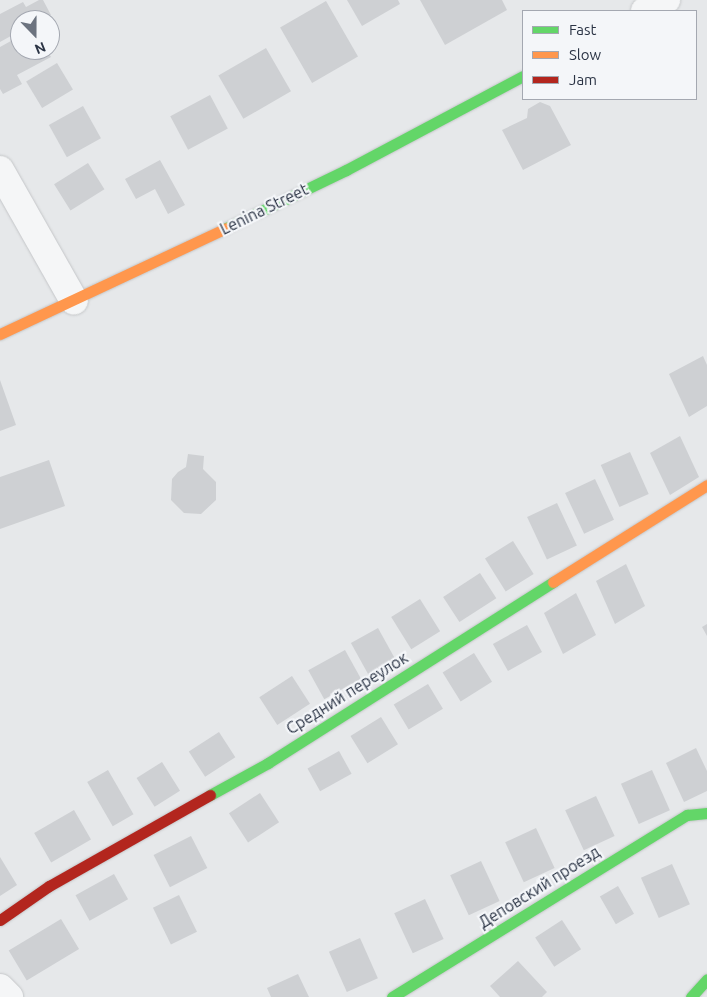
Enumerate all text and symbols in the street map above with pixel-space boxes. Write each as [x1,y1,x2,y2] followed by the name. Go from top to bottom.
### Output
[10,10,60,60] north arrow
[522,10,697,100] legend
[569,21,596,38] text: Fast
[32,39,48,57] text: N
[569,46,601,63] text: Slow
[569,71,597,88] text: Jam
[217,179,311,239] street label: Lenina Street
[283,648,411,738] street label: Средний переулок
[475,842,603,932] street label: Деповский проезд

